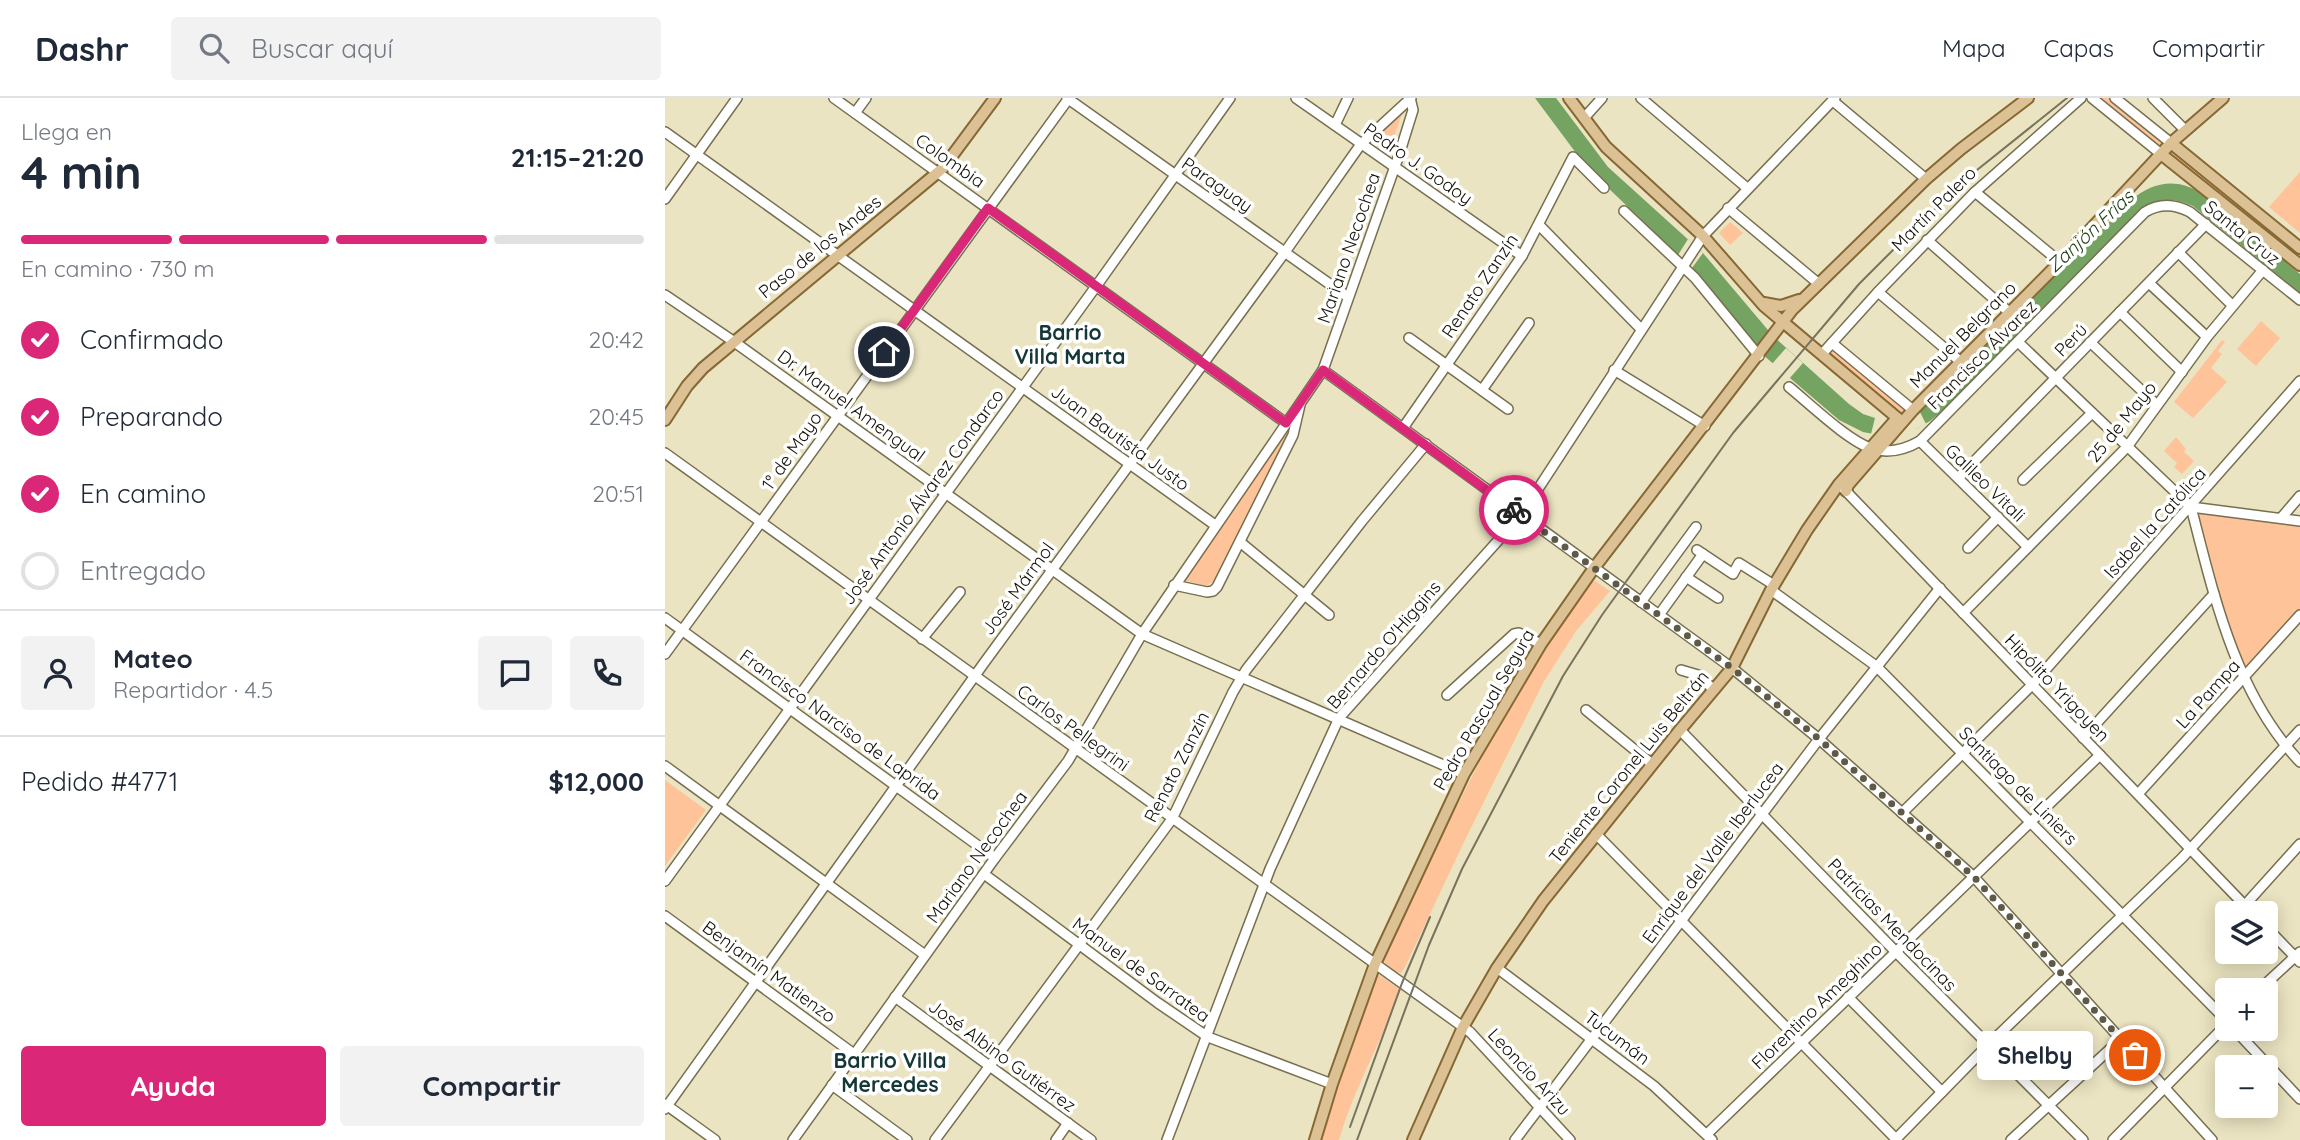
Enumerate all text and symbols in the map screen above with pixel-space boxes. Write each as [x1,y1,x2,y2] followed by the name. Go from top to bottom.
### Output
[171,17,661,80] search box
[35,28,129,69] text: Dashr
[195,29,233,67] icon: search
[251,32,393,65] text: Buscar aquí
[1942,33,2006,63] text: Mapa
[2044,33,2114,63] text: Capas
[2152,33,2265,63] text: Compartir
[21,117,112,146] text: Llega en
[1359,118,1477,210] street label: Pedro J. Godoy
[911,128,989,193] street label: Colombia
[511,141,644,174] text: 21:15–21:20
[21,143,142,201] text: 4 min
[1177,152,1257,217] street label: Paraguay
[1886,161,1981,256] street label: Martín Palero
[1312,169,1385,326] street label: Mariano Necochea
[2042,184,2139,277] water label: Zanjón Frías
[754,190,886,303] street label: Paso de los Andes
[2200,195,2285,270] street label: Santa Cruz
[1436,229,1523,342] street label: Renato Zanzín
[21,254,214,283] text: En camino · 730 m
[1904,276,2021,393] street label: Manuel Belgrano
[1922,295,2041,414] street label: Francisco Álvarez
[2049,318,2092,361] street label: Perú
[1015,319,1125,369] district label: Barrio Villa Marta
[21,321,59,359] icon: check
[854,322,914,382] pin
[80,323,224,356] text: Confirmado
[588,325,644,354] text: 20:42
[865,333,903,371] icon: home
[773,344,930,467] street label: Dr. Manuel Amengual
[2082,377,2161,467] street label: 25 de Mayo
[1047,380,1194,496] street label: Juan Bautista Justo
[837,384,1009,609] street label: José Antonio Álvarez Condarco
[21,398,59,436] icon: check
[80,400,223,433] text: Preparando
[588,402,644,431] text: 20:45
[756,407,827,494] street label: 1° de Mayo
[1941,439,2030,526] street label: Galileo Vitali
[2099,462,2211,583] street label: Isabel la Católica
[21,475,59,513] icon: check
[1479,475,1549,545] courier
[80,477,206,510] text: En camino
[592,479,644,508] text: 20:51
[1495,491,1533,529] icon: bike
[976,538,1059,640] street label: José Mármol
[80,554,206,587] text: Entregado
[1322,576,1446,714] street label: Bernardo O'Higgins
[1428,625,1539,795] street label: Pedro Pascual Segura
[2000,629,2115,746] street label: Hipólito Yrigoyen
[21,636,95,710] button: person
[478,636,552,710] button: chat
[570,636,644,710] button: phone
[113,642,193,675] text: Mateo
[735,644,945,805] street label: Francisco Narciso de Laprida
[2171,654,2245,733] street label: La Pampa
[1544,666,1714,868] street label: Teniente Coronel Luis Beltrán
[113,675,273,704] text: Repartidor · 4.5
[1013,679,1134,776] street label: Carlos Pellegrini
[1139,708,1214,826] street label: Renato Zanzín
[1954,722,2082,850] street label: Santiago de Liniers
[1637,758,1788,948] street label: Enrique del Valle Iberlucea
[21,765,178,798] text: Pedido #4771
[549,765,644,798] text: $12,000
[921,786,1032,927] street label: Mariano Necochea
[1823,853,1962,996] street label: Patricias Mendocinas
[2215,901,2278,1118] map controls
[2215,901,2278,964] button: layers
[1068,912,1215,1027] street label: Manuel de Sarratea
[698,915,840,1028] street label: Benjamín Matienzo
[1746,937,1887,1074] street label: Florentino Ameghino
[2215,978,2278,1041] button: +
[924,994,1080,1117] street label: José Albino Gutiérrez
[1580,1005,1655,1070] street label: Tucumán
[1483,1023,1576,1120] street label: Leoncio Arizu
[2105,1025,2165,1085] pin
[1977,1030,2093,1080] callout: Shelby
[2116,1036,2154,1074] icon: bag
[1998,1041,2072,1070] text: Shelby
[21,1046,326,1126] button: Ayuda
[340,1046,644,1126] button: Compartir
[834,1047,946,1097] district label: Barrio Villa Mercedes
[2215,1055,2278,1118] button: −

